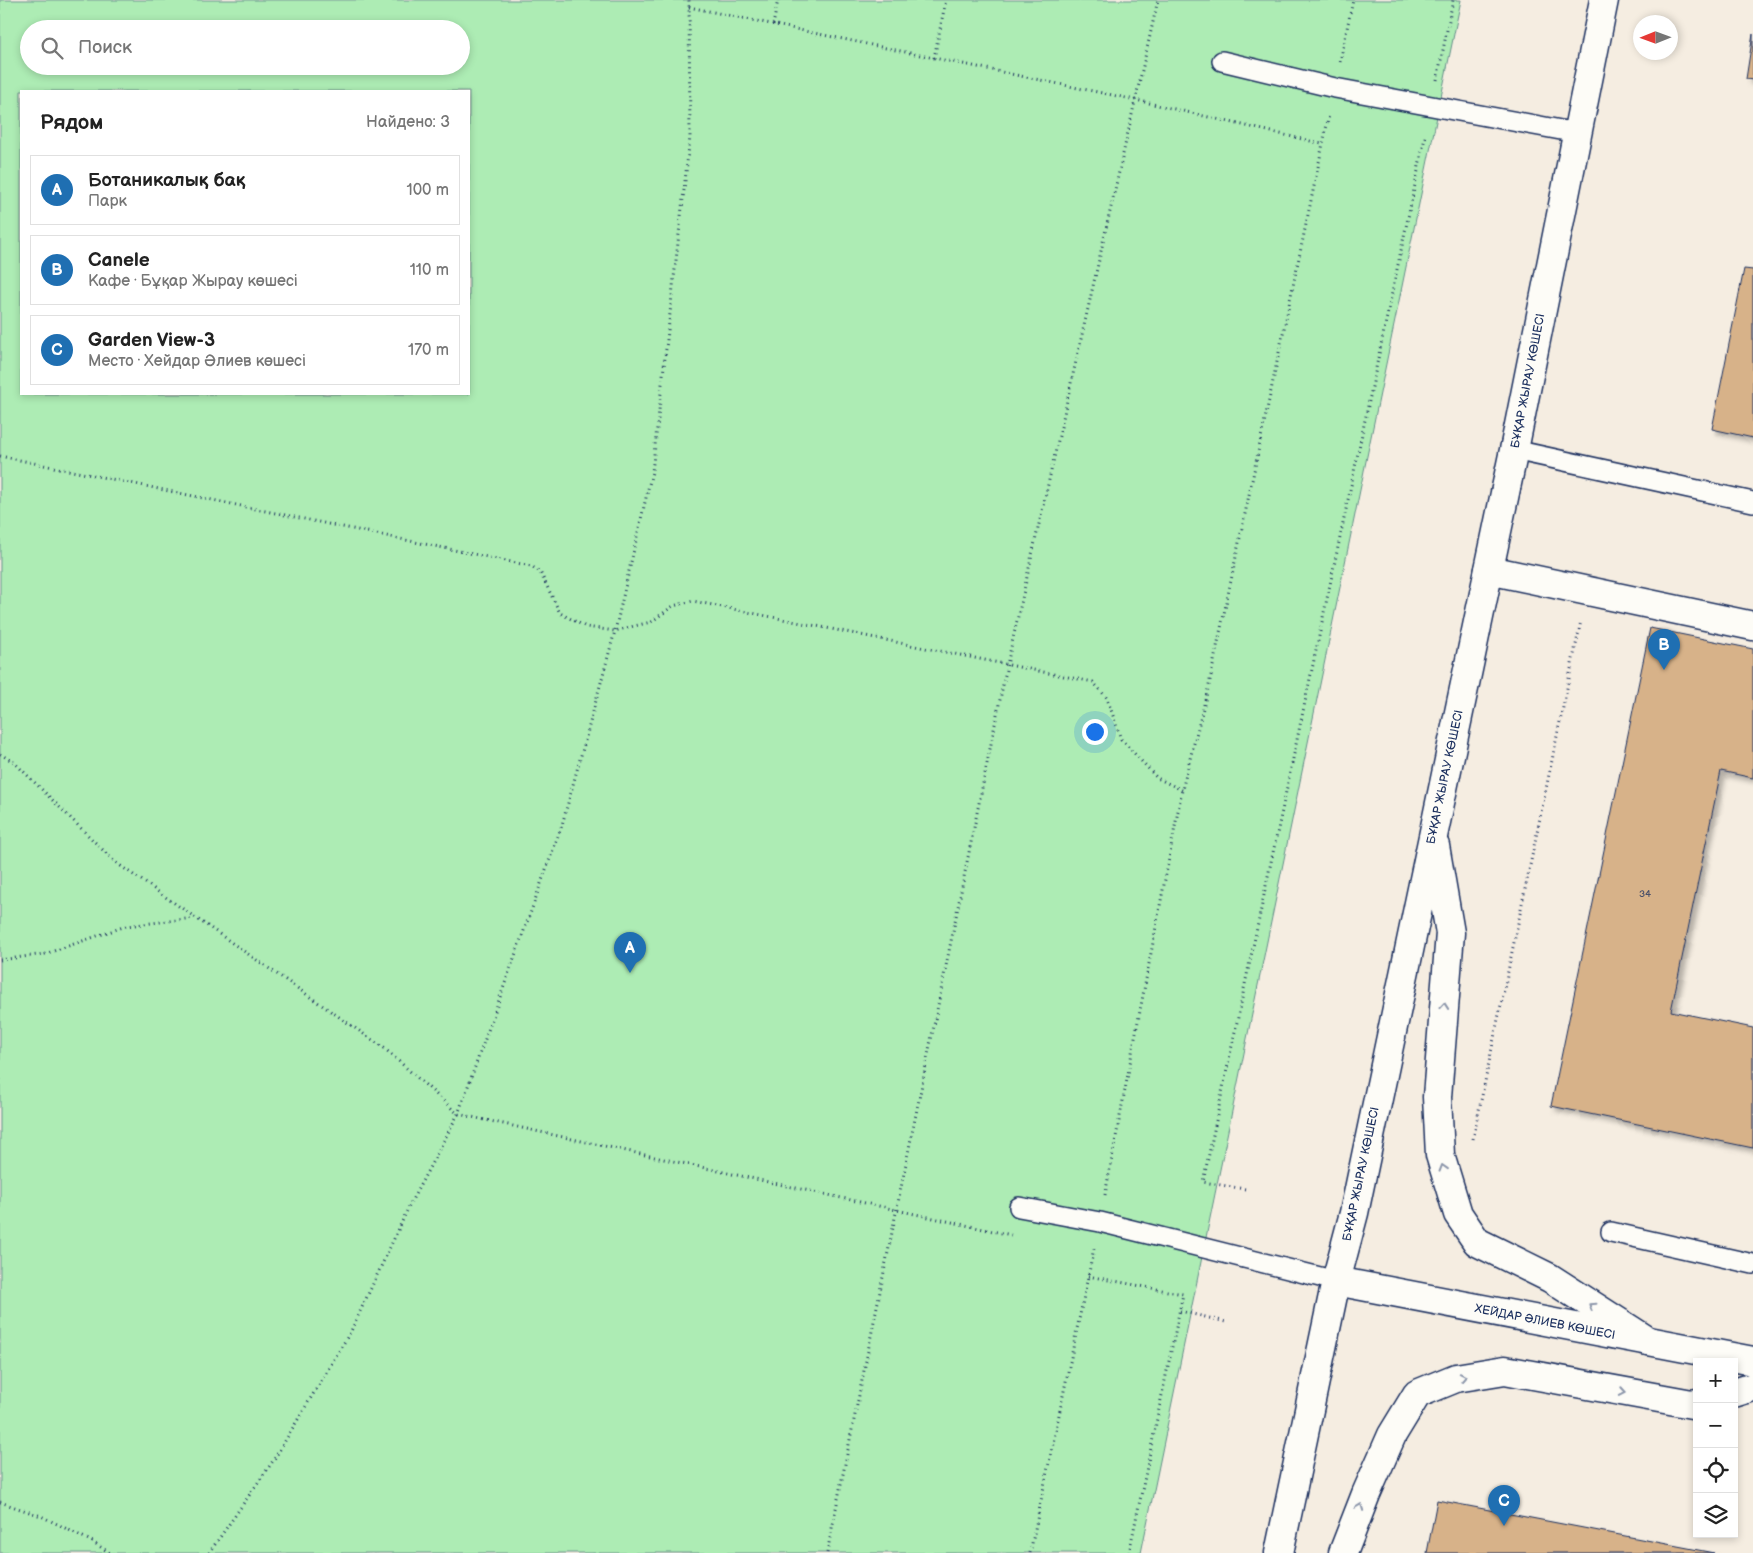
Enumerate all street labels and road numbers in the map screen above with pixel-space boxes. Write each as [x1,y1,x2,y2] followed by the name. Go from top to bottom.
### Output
[1508,312,1548,450] street label: БҰҚАР ЖЫРАУ КӨШЕСІ
[1423,709,1467,845] street label: БҰҚАР ЖЫРАУ КӨШЕСІ
[1339,1106,1383,1242] street label: БҰҚАР ЖЫРАУ КӨШЕСІ
[1474,1301,1616,1343] street label: ХЕЙДАР ӘЛИЕВ КӨШЕСІ

